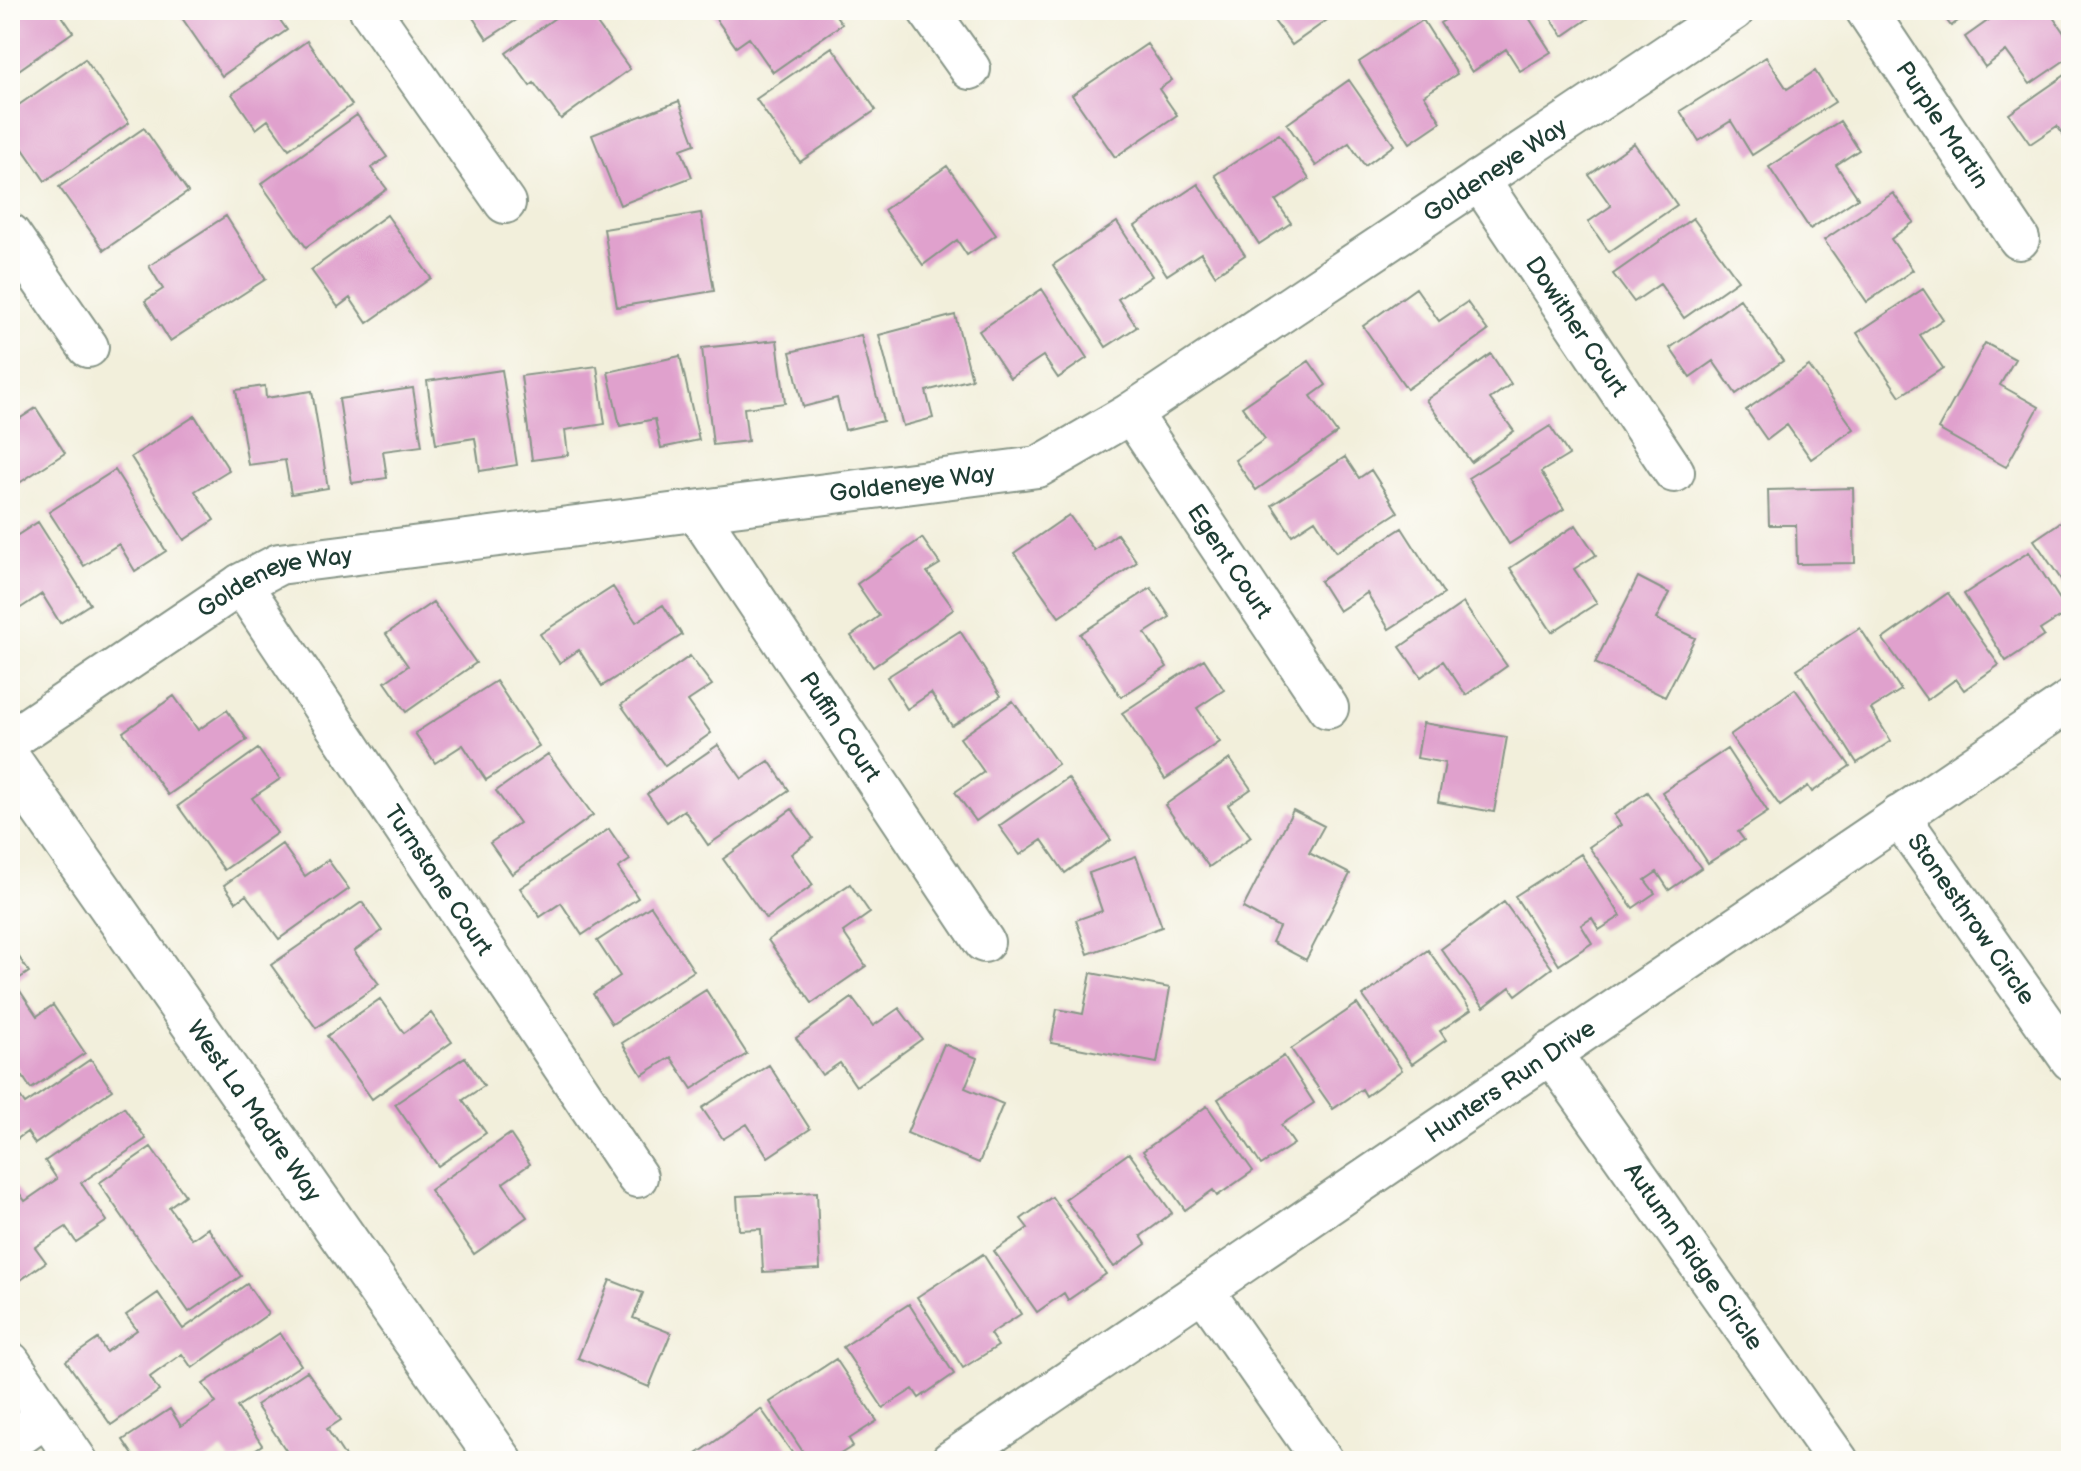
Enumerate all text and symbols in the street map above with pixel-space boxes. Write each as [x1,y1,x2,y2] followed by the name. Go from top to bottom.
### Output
[1889,56,1995,194] street label: Purple Martin
[1418,112,1573,229] street label: Goldeneye Way
[1519,251,1634,403] street label: Dowither Court
[828,459,997,509] street label: Goldeneye Way
[1181,499,1278,625] street label: Egent Court
[192,541,354,624] street label: Goldeneye Way
[793,667,887,788] street label: Puffin Court
[378,800,499,962] street label: Turnstone Court
[1901,828,2041,1010] street label: Stonesthrow Circle
[1420,1013,1601,1150] street label: Hunters Run Drive
[181,1015,328,1207] street label: West La Madre Way
[1618,1157,1769,1356] street label: Autumn Ridge Circle

